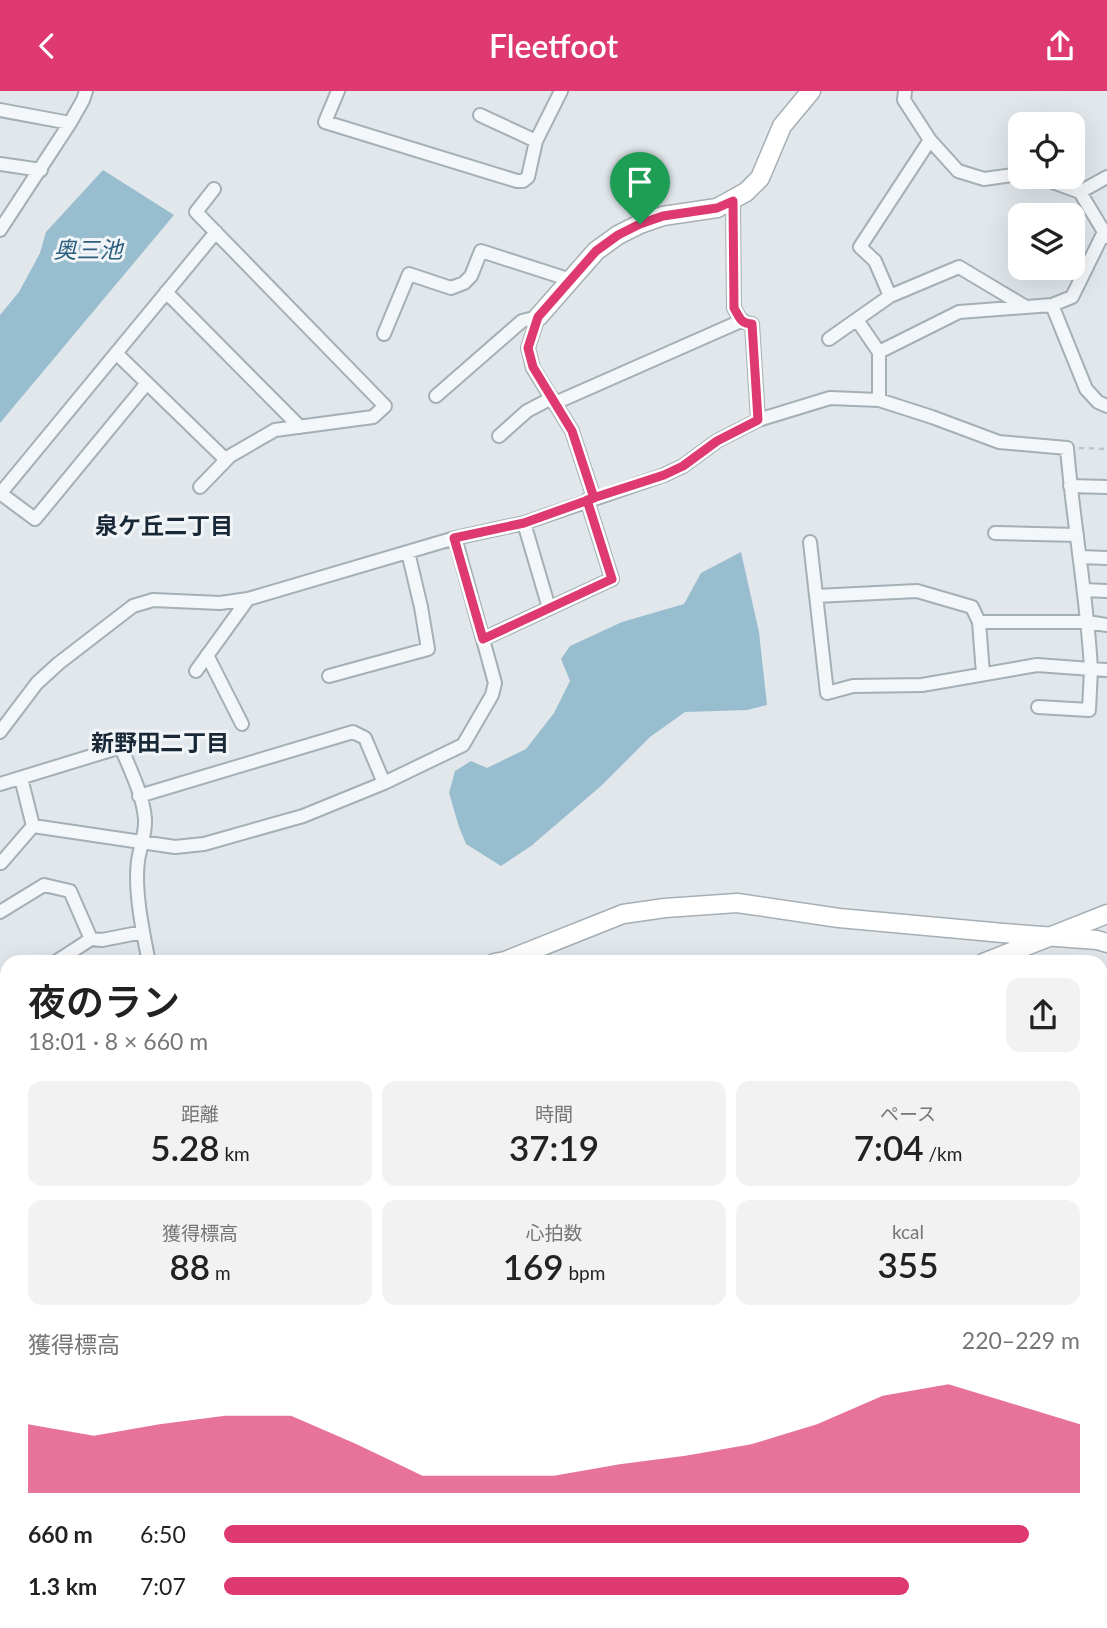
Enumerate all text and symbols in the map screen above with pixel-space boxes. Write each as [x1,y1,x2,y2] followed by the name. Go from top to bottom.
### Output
[489,26,618,65] text: Fleetfoot
[28,27,66,65] icon: back
[1041,27,1079,65] icon: share
[1008,112,1085,280] map controls
[1008,112,1085,189] button: locate
[610,152,670,224] pin
[621,163,659,201] icon: arrive
[1008,203,1085,280] button: layers
[54,235,125,263] water label: 奥三池
[95,511,233,539] district label: 泉ケ丘二丁目
[91,728,229,756] district label: 新野田二丁目
[28,978,180,1024] text: 夜のラン
[1006,978,1080,1052] button: share
[28,1027,208,1055] text: 18:01 · 8 × 660 m
[181,1102,219,1125] text: 距離
[535,1102,573,1125] text: 時間
[880,1102,936,1125] text: ペース
[150,1126,220,1168] text: 5.28
[509,1126,599,1168] text: 37:19
[854,1126,924,1168] text: 7:04
[220,1142,250,1165] text: km
[924,1142,962,1165] text: /km
[892,1220,924,1243] text: kcal
[162,1221,238,1244] text: 獲得標高
[525,1221,583,1244] text: 心拍数
[878,1243,938,1285] text: 355
[169,1245,210,1287] text: 88
[503,1245,564,1287] text: 169
[210,1261,231,1284] text: m
[564,1261,605,1284] text: bpm
[962,1326,1080,1354] text: 220–229 m
[28,1330,120,1358] text: 獲得標高
[28,1520,93,1548] text: 660 m
[140,1520,186,1548] text: 6:50
[28,1572,97,1600] text: 1.3 km
[140,1572,186,1600] text: 7:07

